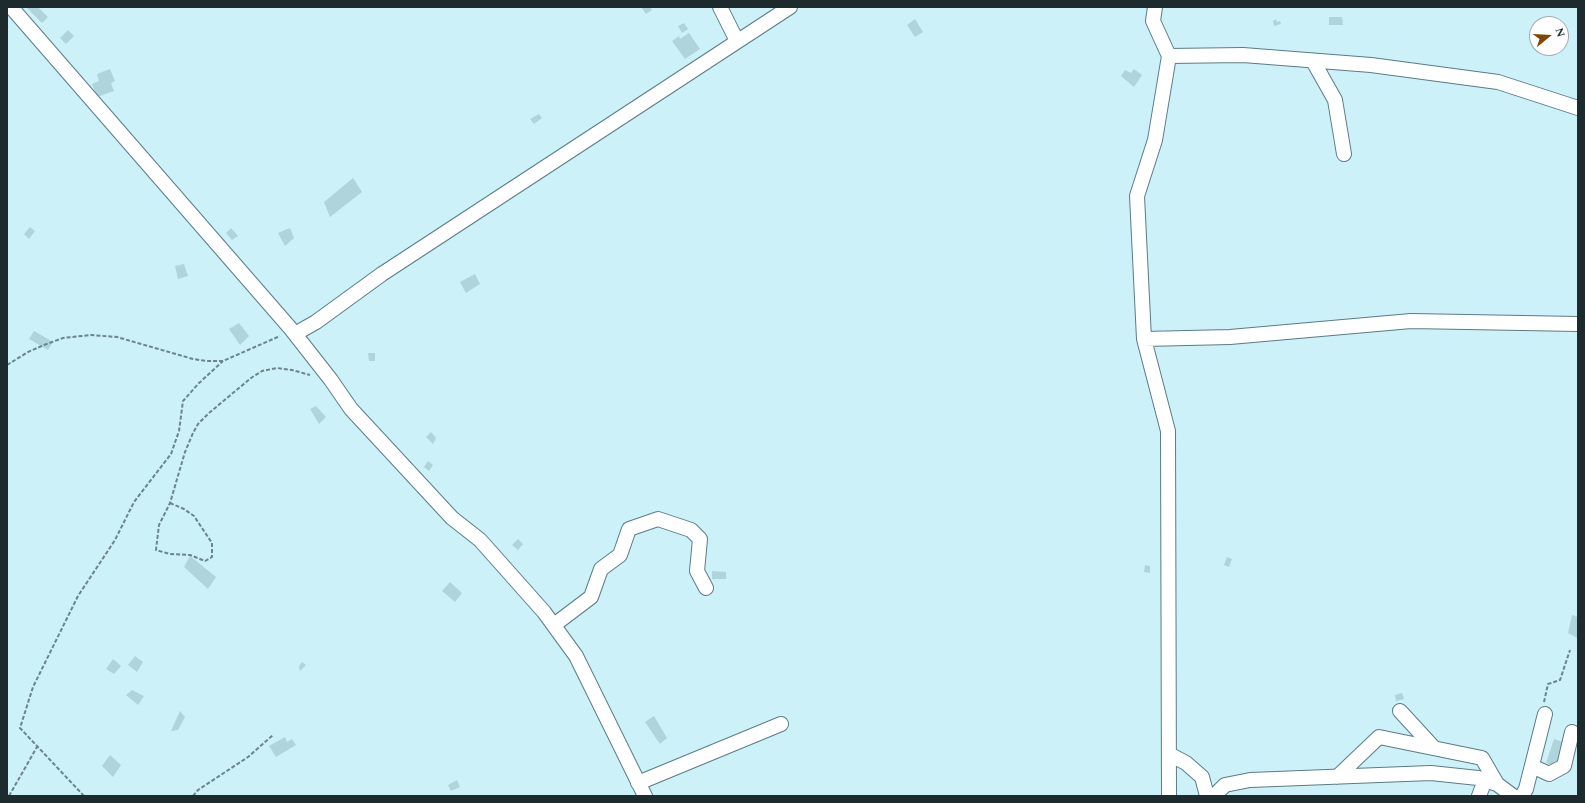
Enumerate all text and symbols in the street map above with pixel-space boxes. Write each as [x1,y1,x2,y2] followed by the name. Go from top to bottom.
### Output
[1529,16,1569,56] north arrow
[1550,26,1569,39] text: N

